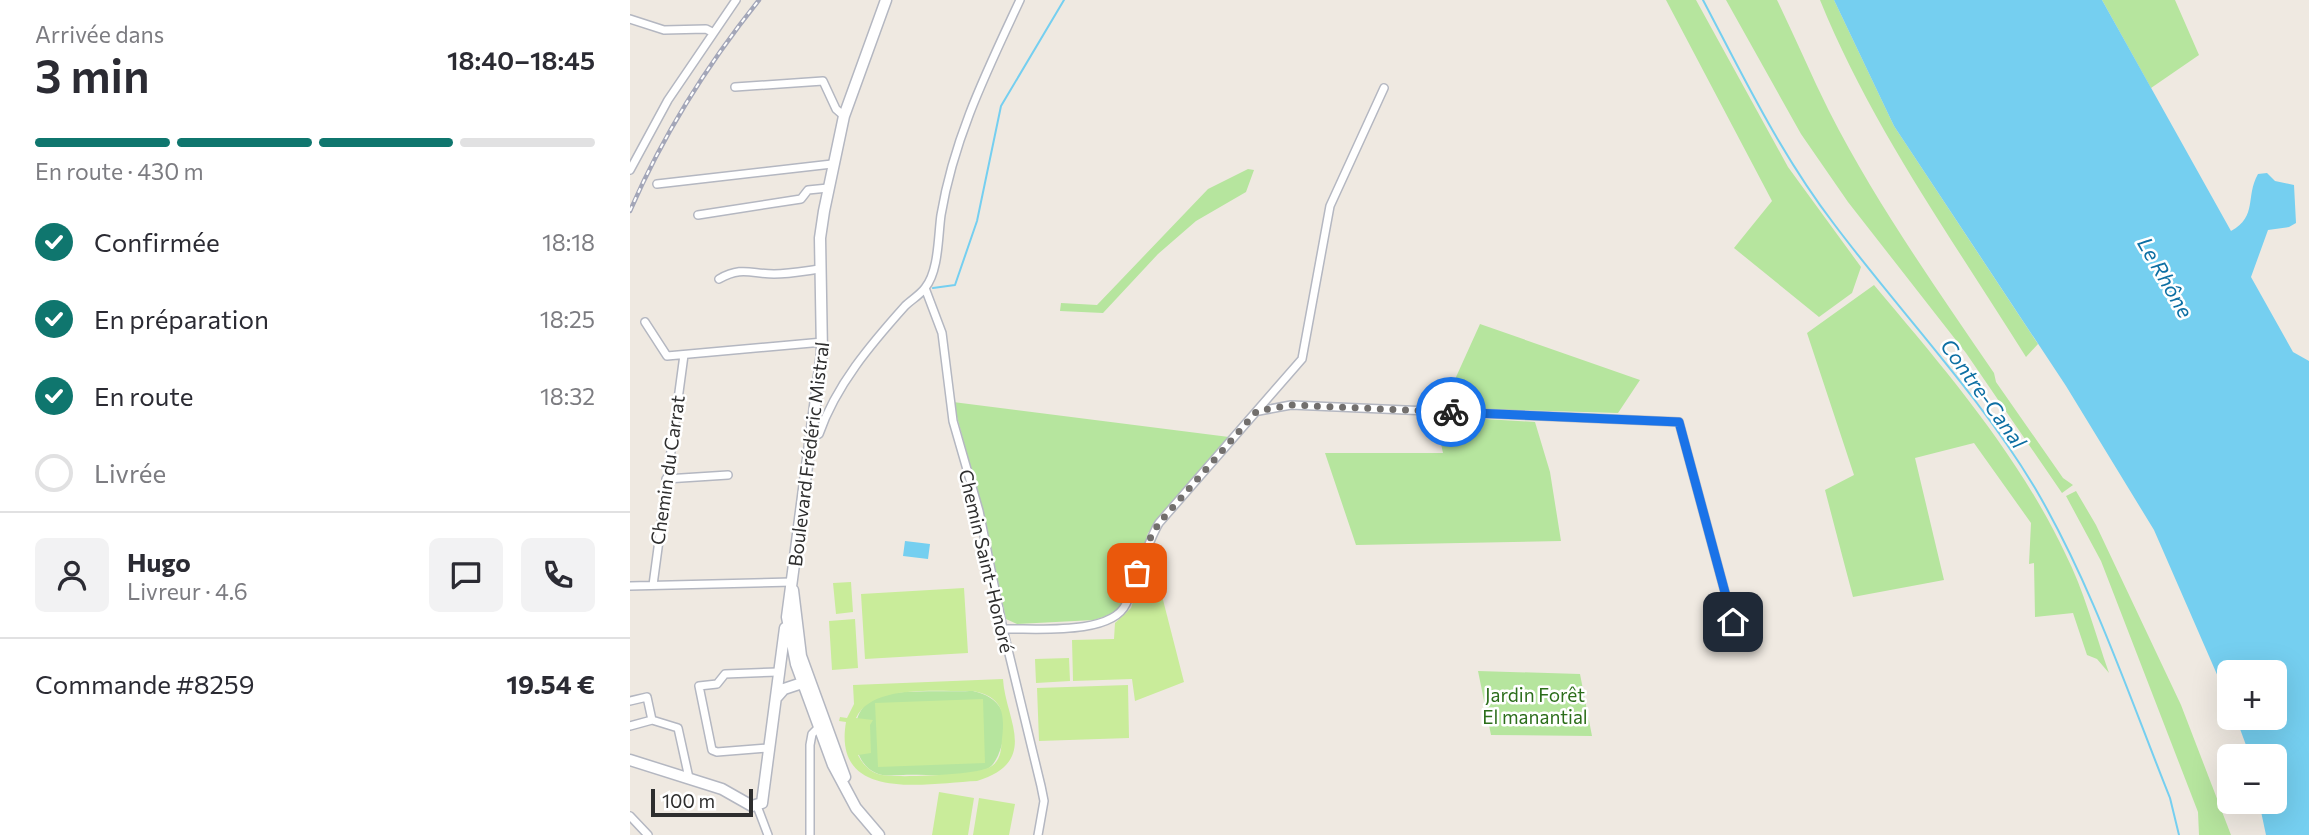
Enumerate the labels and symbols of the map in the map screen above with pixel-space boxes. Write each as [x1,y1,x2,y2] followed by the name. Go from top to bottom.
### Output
[2133,232,2199,322] water label: Le Rhône
[1936,333,2032,453] water label: Contre-Canal
[783,340,833,568] street label: Boulevard Frédéric Mistral
[1416,377,1486,447] courier
[645,394,689,546] street label: Chemin du Carrat
[955,467,1019,655] street label: Chemin Saint-Honoré
[1107,543,1167,603] pin
[1703,592,1763,652] pin
[1482,683,1588,728] park label: Jardin Forêt El manantial
[651,786,752,818] scale bar

